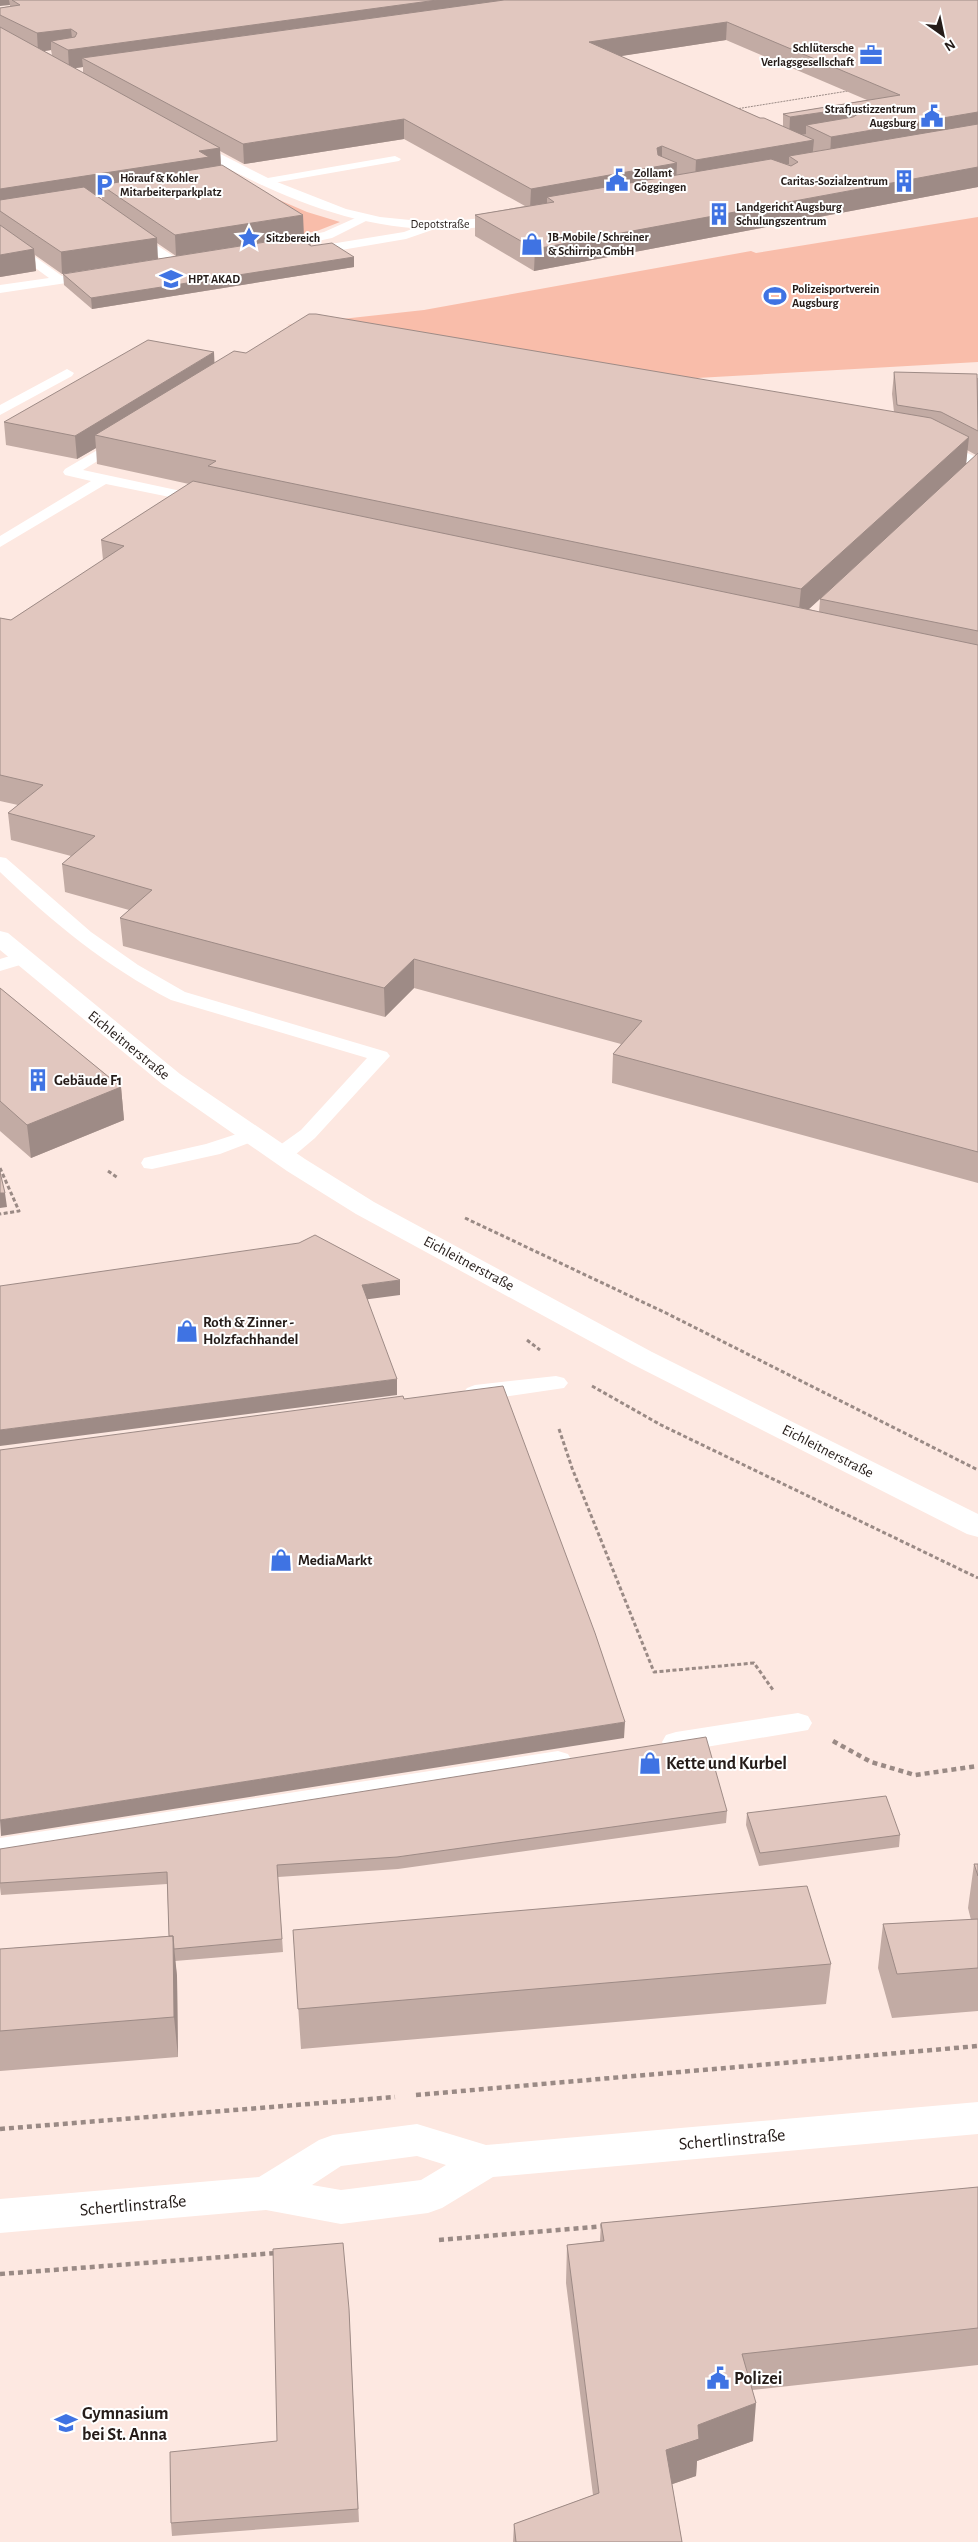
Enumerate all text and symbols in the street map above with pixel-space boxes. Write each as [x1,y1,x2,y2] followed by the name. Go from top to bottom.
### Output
[918,10,968,60] north arrow
[942,37,957,54] text: N
[761,42,854,68] place label: Schlütersche Verlagsgesellschaft
[858,42,884,68] office icon: Schlütersche Verlagsgesellschaft
[825,103,917,129] place label: Strafjustizzentrum Augsburg
[919,103,945,129] public building icon: Strafjustizzentrum Augsburg
[604,167,630,193] public building icon: Zollamt Göggingen
[634,167,686,193] place label: Zollamt Göggingen
[891,168,917,194] building icon: Caritas-Sozialzentrum
[91,172,117,198] parking icon: Hörauf & Kohler Mitarbeiterparkplatz
[120,172,222,198] place label: Hörauf & Kohler Mitarbeiterparkplatz
[781,175,888,187] place label: Caritas-Sozialzentrum
[706,201,732,227] building icon: Landgericht Augsburg Schulungszentrum
[736,201,843,227] place label: Landgericht Augsburg Schulungszentrum
[411,218,469,230] street label: Depotstraße
[236,225,262,251] place icon: Sitzbereich
[519,231,545,257] shop icon: JB-Mobile / Schreiner & Schirripa GmbH
[548,231,649,257] place label: JB-Mobile / Schreiner & Schirripa GmbH
[266,232,320,244] place label: Sitzbereich
[158,266,184,292] school or university icon: HPT AKAD
[188,273,240,285] place label: HPT AKAD
[762,283,788,309] sports icon: Polizeisportverein Augsburg
[792,283,879,309] place label: Polizeisportverein Augsburg
[85,1008,172,1083] street label: Eichleitnerstraße
[25,1067,51,1093] building icon: Gebäude F1
[54,1073,122,1088] place label: Gebäude F1
[421,1233,517,1294] street label: Eichleitnerstraße
[203,1315,299,1347] place label: Roth & Zinner - Holzfachhandel
[174,1318,200,1344] shop icon: Roth & Zinner - Holzfachhandel
[780,1422,876,1481] street label: Eichleitnerstraße
[268,1547,294,1573] shop icon: MediaMarkt
[298,1553,372,1568] place label: MediaMarkt
[637,1750,663,1776] shop icon: Kette und Kurbel
[666,1755,787,1773] place label: Kette und Kurbel
[678,2126,786,2154] street label: Schertlinstraße
[79,2192,187,2220] street label: Schertlinstraße
[705,2365,731,2391] public building icon: Polizei
[734,2370,782,2388] place label: Polizei
[82,2405,168,2444] place label: Gymnasium bei St. Anna
[53,2410,79,2436] school or university icon: Gymnasium bei St. Anna

